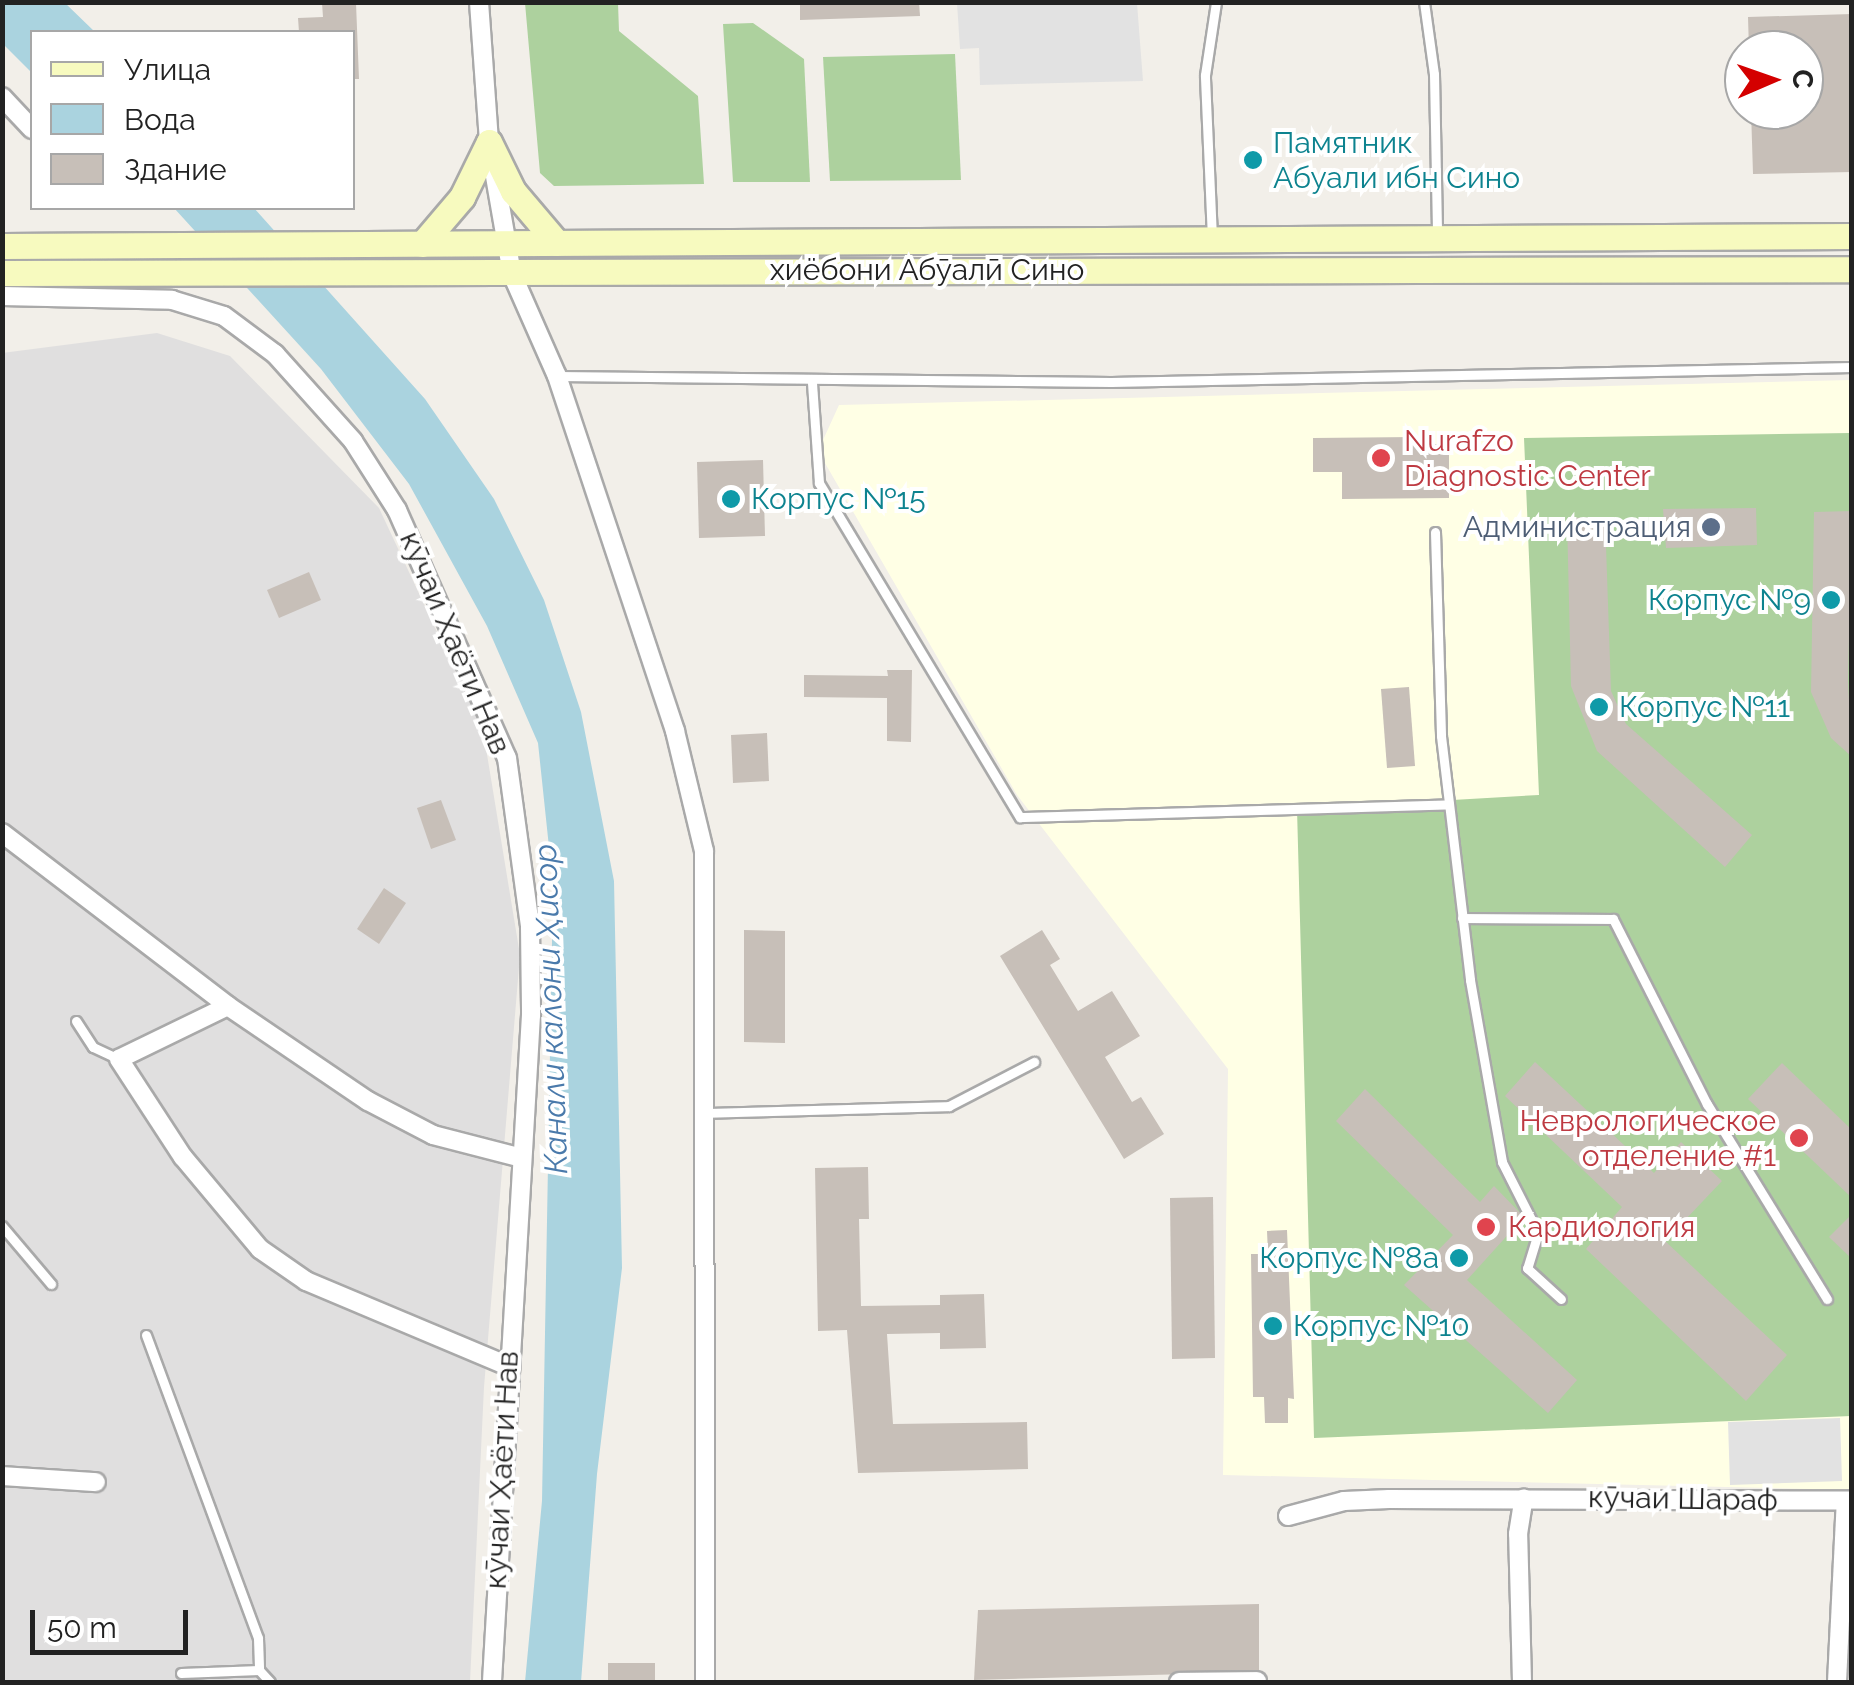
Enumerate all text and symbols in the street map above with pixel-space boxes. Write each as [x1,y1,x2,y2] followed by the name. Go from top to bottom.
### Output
[30,30,355,210] legend
[1724,30,1824,130] north arrow
[124,52,211,87] text: Улица
[1786,69,1819,89] text: С
[124,102,196,137] text: Вода
[1273,125,1520,196] place label: Памятник Абуали ибн Сино
[1242,149,1264,171] marker: Памятник Абуали ибн Сино
[124,152,227,187] text: Здание
[769,252,1085,288] street label: хиёбони Абӯалӣ Сино
[1404,423,1651,494] place label: Nurafzo Diagnostic Center
[1368,445,1394,471] marker: Nurafzo Diagnostic Center
[751,481,926,517] place label: Корпус №15
[720,488,742,510] marker: Корпус №15
[1463,509,1691,545] place label: Администрация
[1700,516,1722,538] marker: Администрация
[392,526,518,760] street label: кӯчаи Ҳаёти Нав
[1648,582,1811,618] place label: Корпус №9
[1820,589,1842,611] marker: Корпус №9
[1619,689,1790,725] place label: Корпус №11
[1588,696,1610,718] marker: Корпус №11
[526,843,576,1175] water label: Канали калони Ҳисор
[1519,1103,1776,1174] place label: Неврологическое отделение #1
[1786,1125,1812,1151] marker: Неврологическое отделение #1
[1508,1209,1695,1245] place label: Кардиология
[1473,1214,1499,1240] marker: Кардиология
[1259,1240,1439,1276] place label: Корпус №8а
[1448,1247,1470,1269] marker: Корпус №8а
[1293,1308,1470,1344] place label: Корпус №10
[1262,1315,1284,1337] marker: Корпус №10
[478,1350,526,1590] street label: кӯчаи Ҳаёти Нав
[1588,1479,1778,1519] street label: кӯчаи Шараф
[35,1590,192,1652] scale bar
[47,1610,117,1645] text: 50 m

